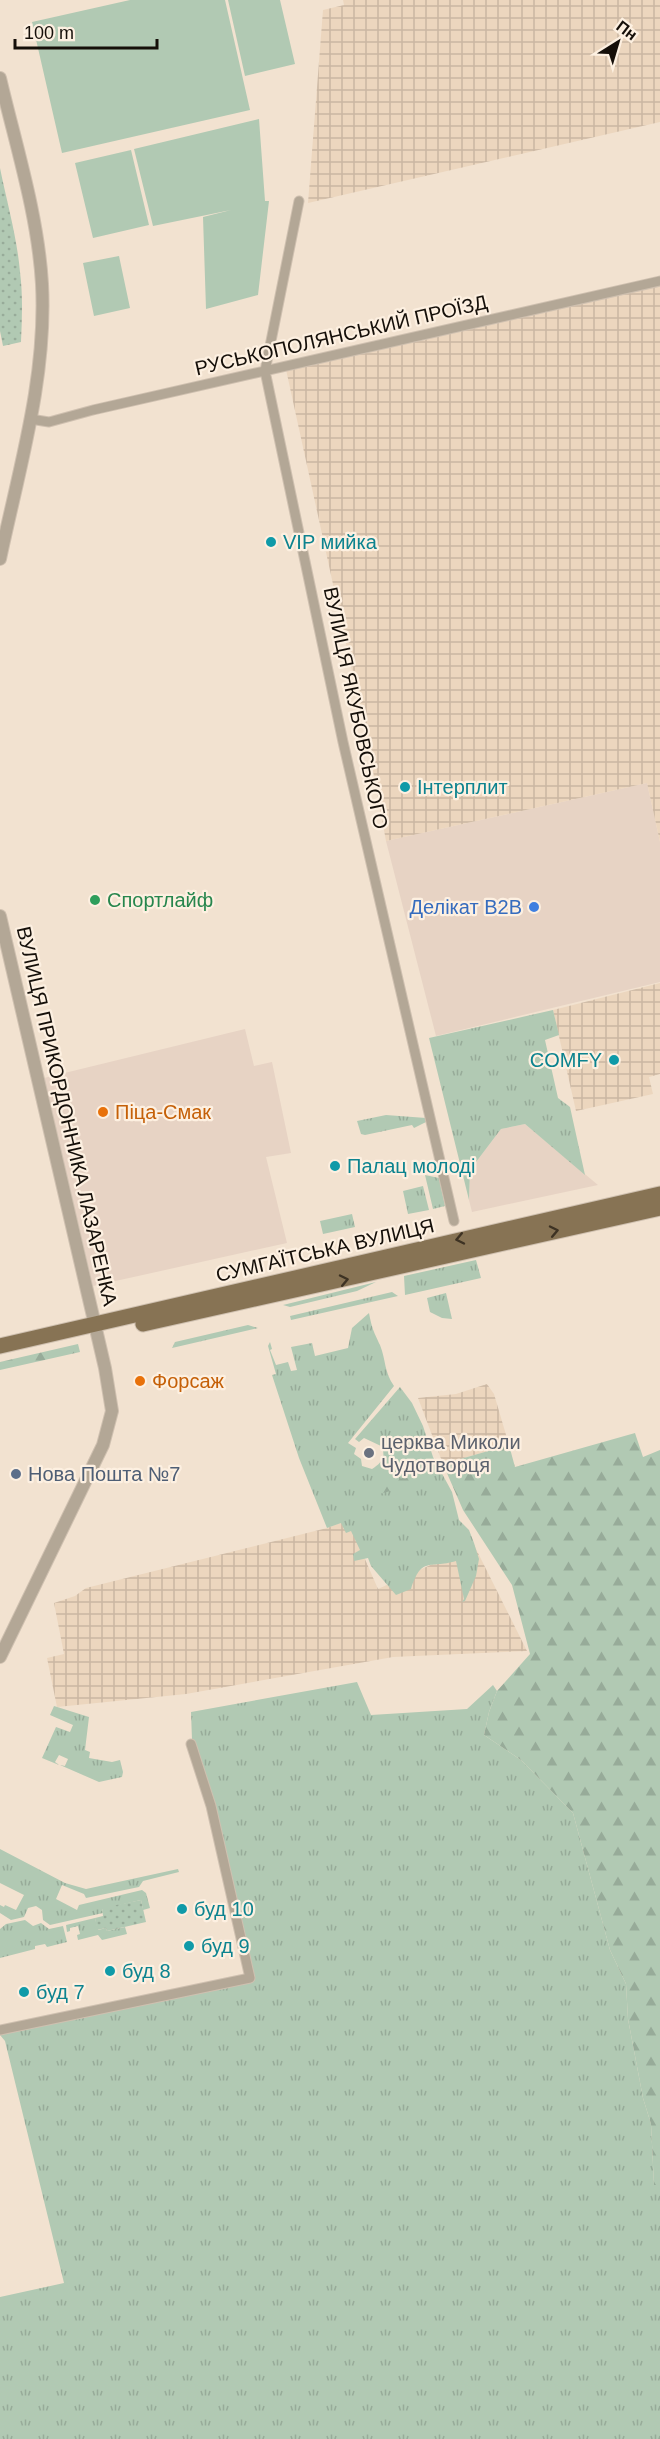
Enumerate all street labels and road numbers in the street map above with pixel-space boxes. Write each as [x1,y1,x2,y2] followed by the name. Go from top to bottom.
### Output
[192,290,490,379] street label: РУСЬКОПОЛЯНСЬКИЙ ПРОЇЗД
[320,585,392,831] street label: ВУЛИЦЯ ЯКУБОВСЬКОГО
[13,924,122,1309] street label: ВУЛИЦЯ ПРИКОРДОННИКА ЛАЗАРЕНКА
[214,1214,436,1286] street label: СУМГАЇТСЬКА ВУЛИЦЯ

